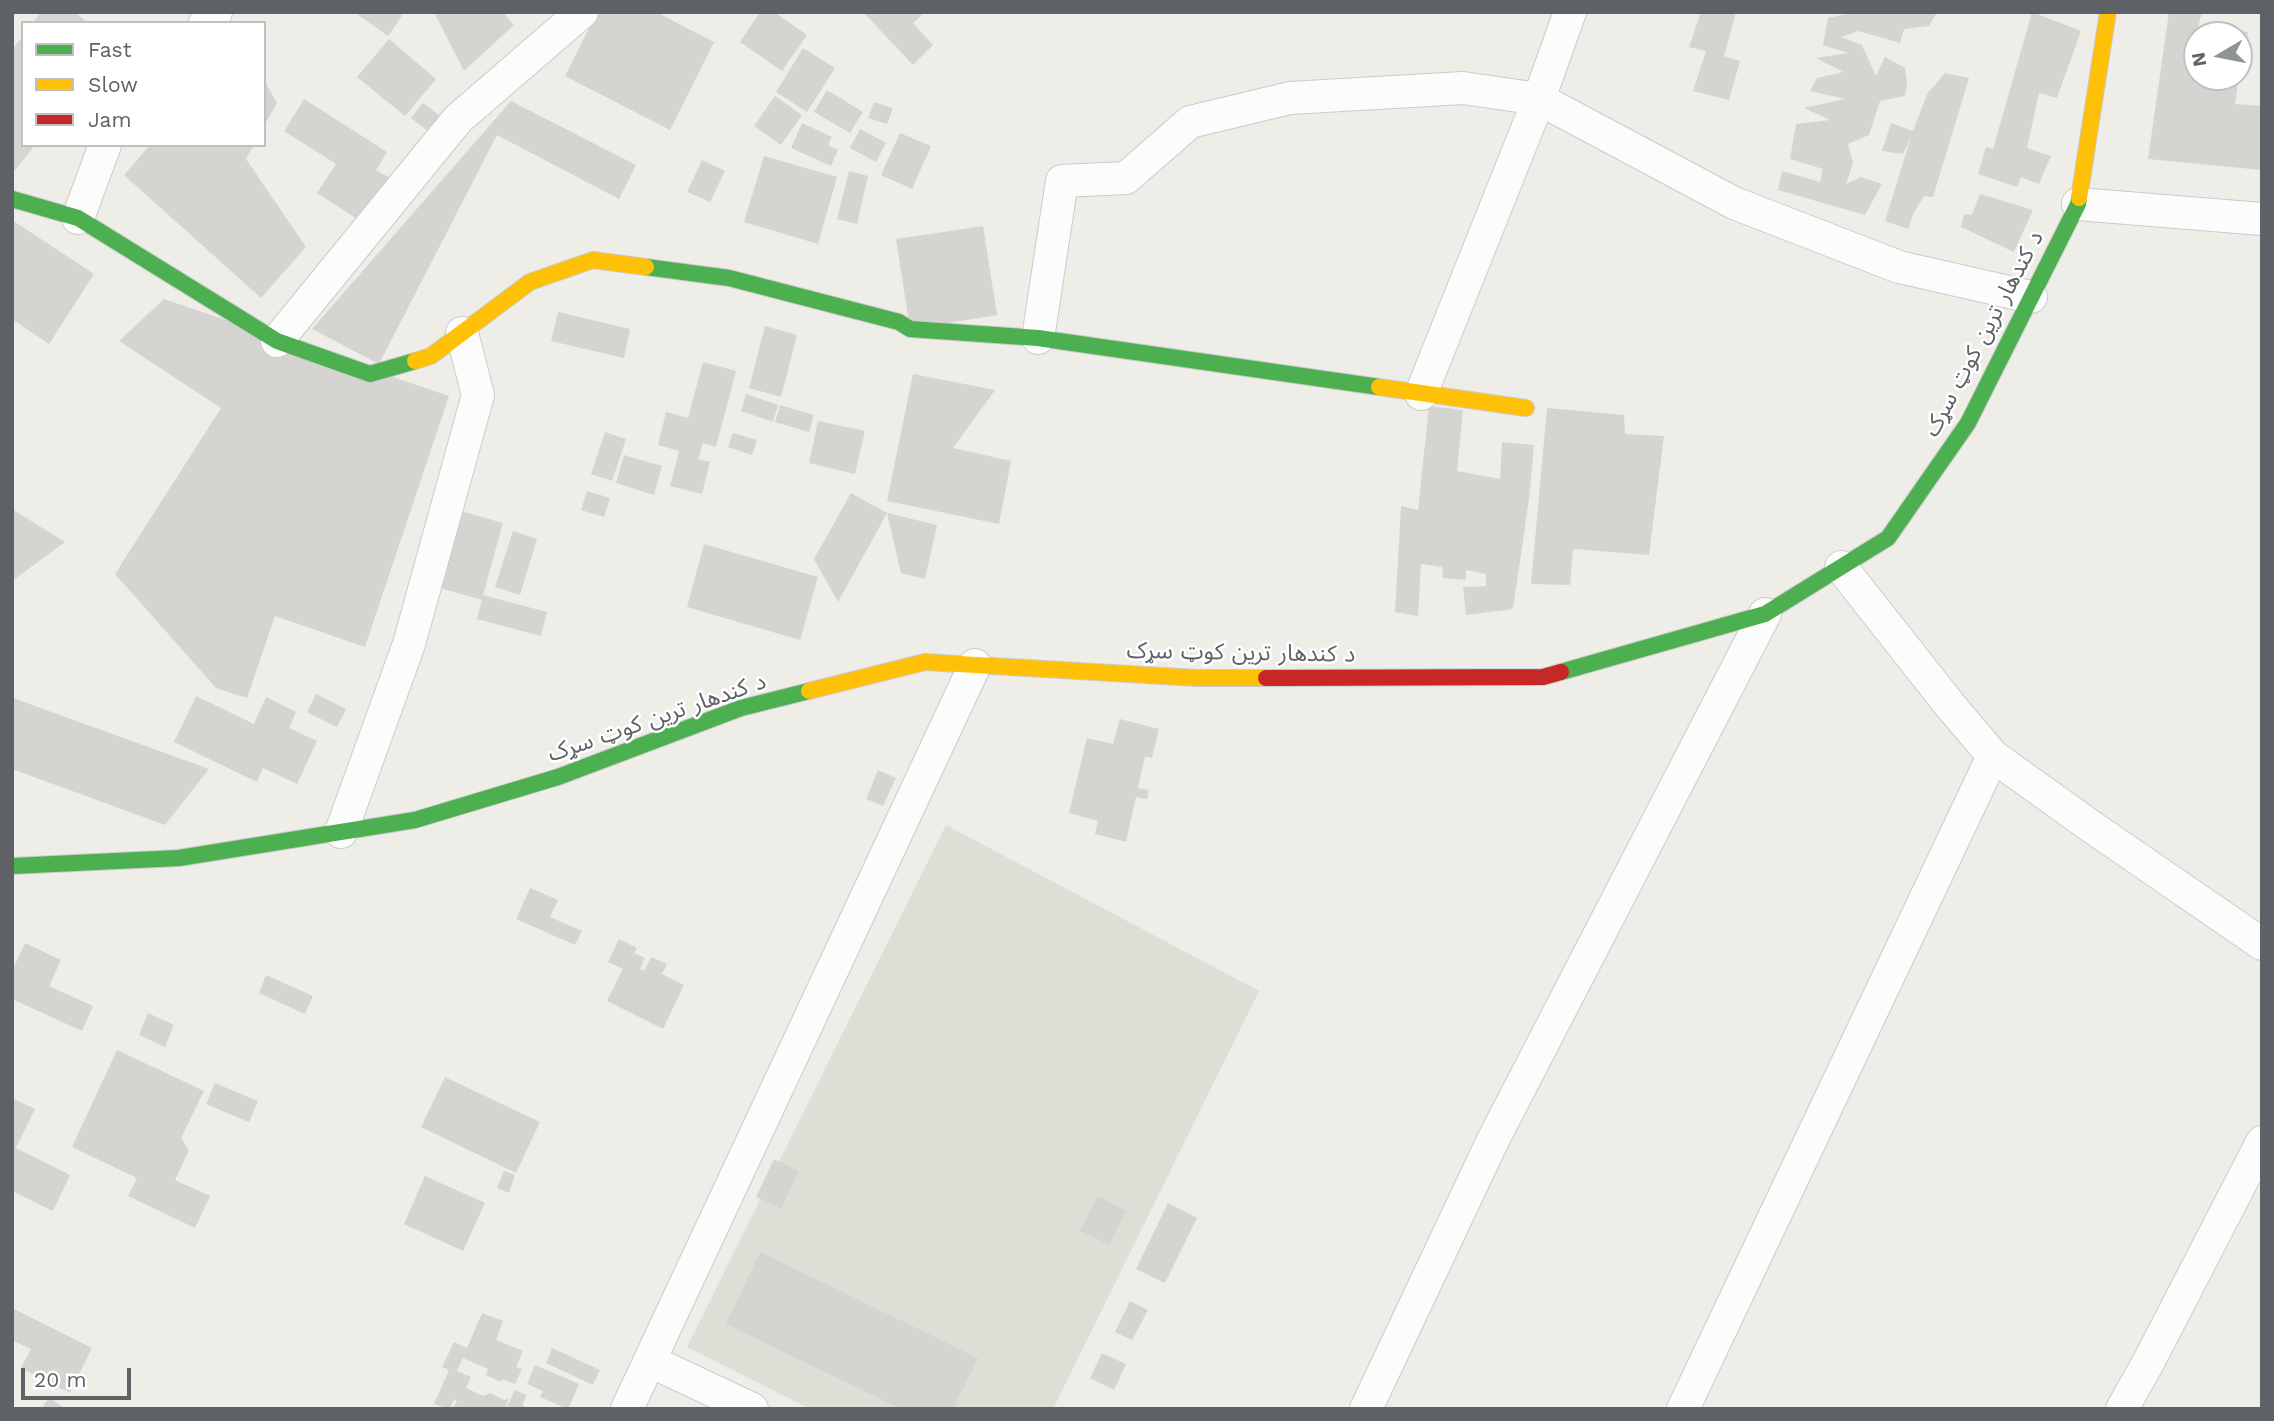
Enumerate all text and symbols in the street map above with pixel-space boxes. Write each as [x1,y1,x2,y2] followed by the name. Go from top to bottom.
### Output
[21,21,266,147] legend
[2183,21,2253,91] north arrow
[88,37,132,62] text: Fast
[2186,50,2211,68] text: N
[88,72,138,97] text: Slow
[88,107,131,132] text: Jam
[1918,227,2050,441] street label: د کندهار ترين کوټ سړک
[1126,637,1356,669] street label: د کندهار ترين کوټ سړک
[544,668,770,768] street label: د کندهار ترين کوټ سړک
[24,1354,135,1398] scale bar
[34,1367,86,1392] text: 20 m

